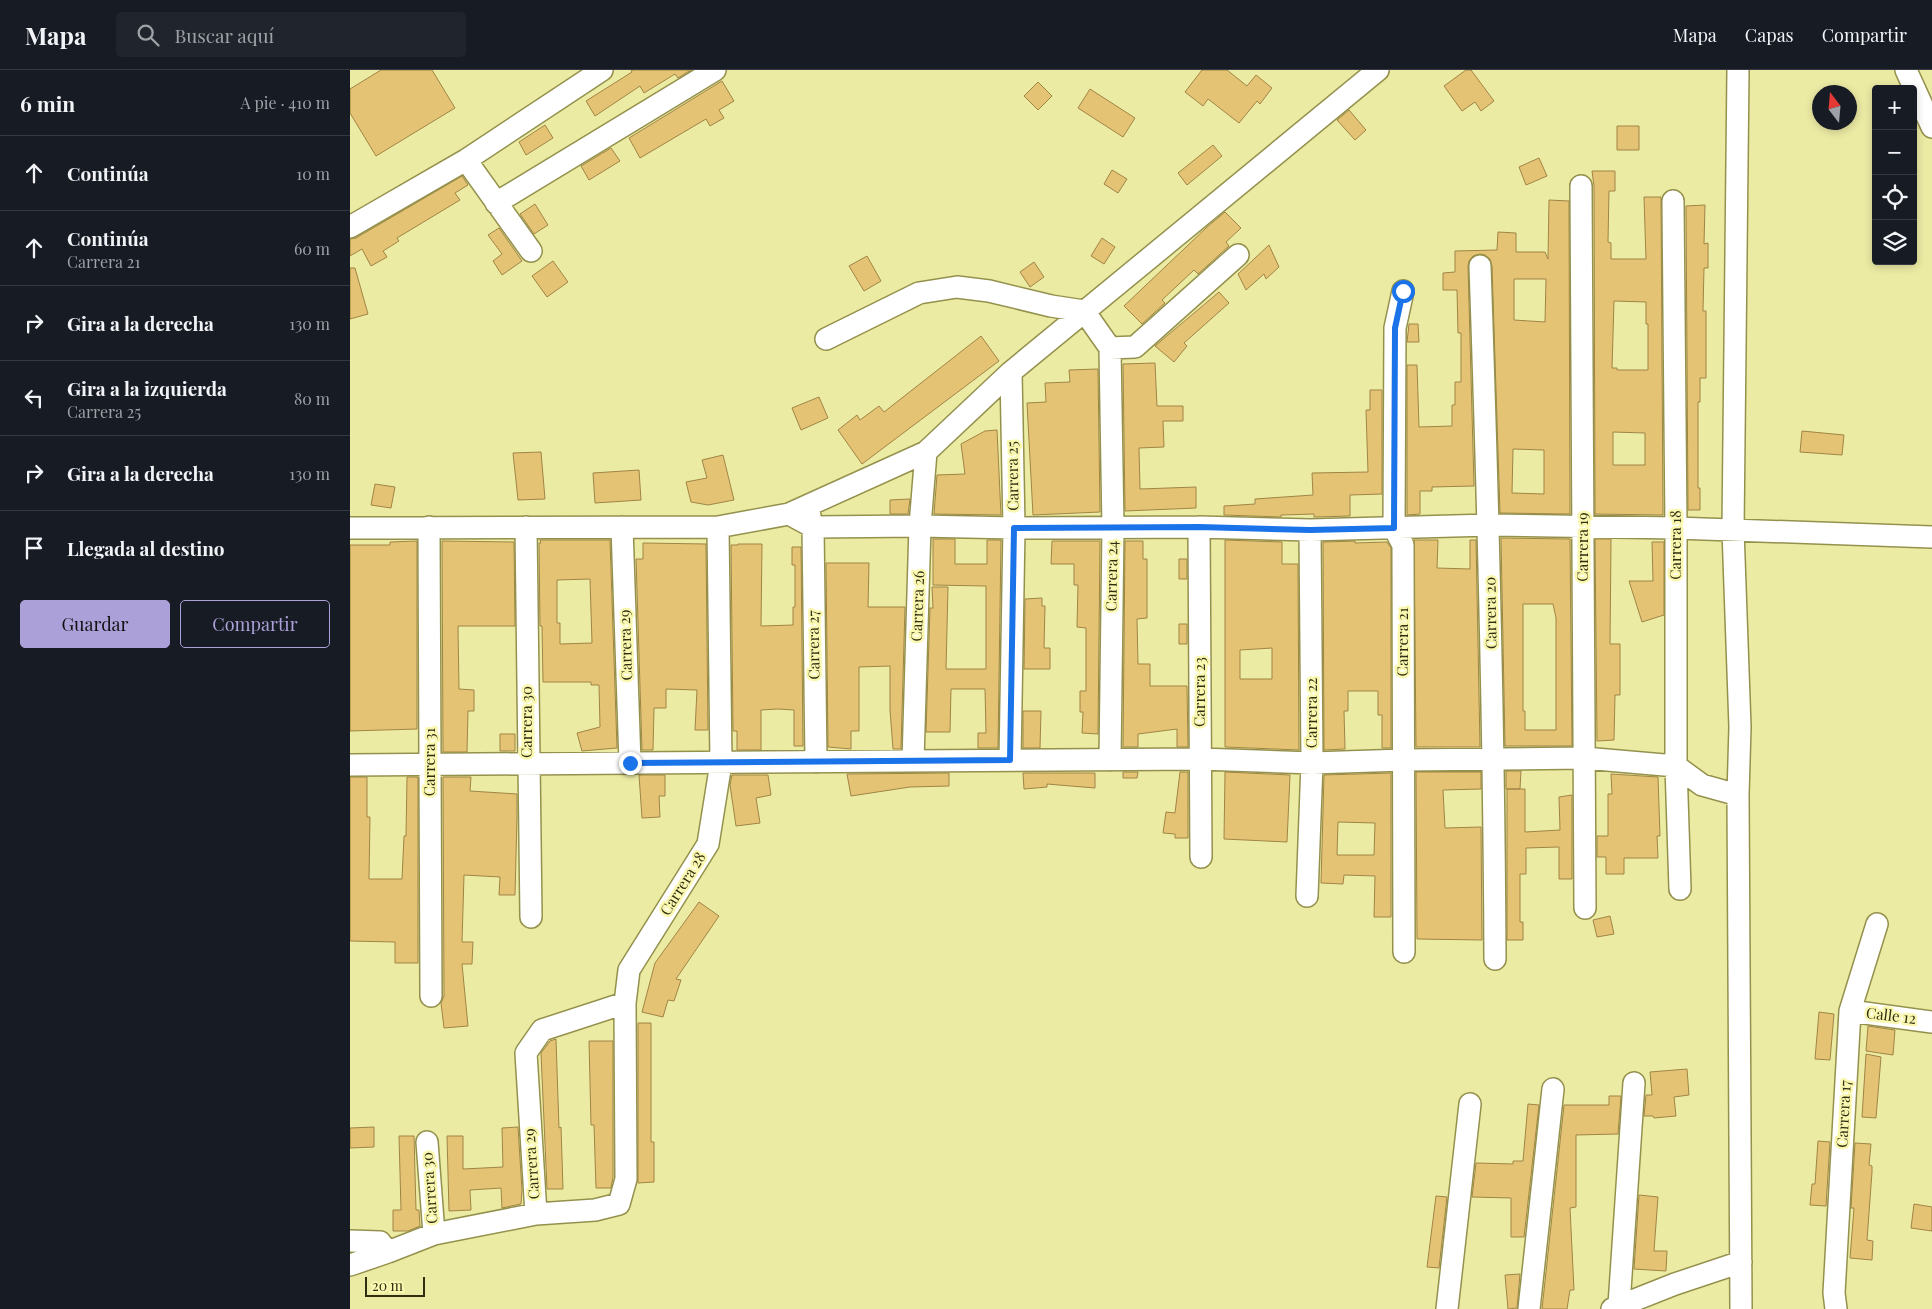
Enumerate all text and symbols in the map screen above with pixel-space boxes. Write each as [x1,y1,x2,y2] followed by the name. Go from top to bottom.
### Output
[116,12,466,57] search box
[25,19,86,51] text: Mapa
[134,21,162,49] icon: search
[174,22,274,48] text: Buscar aquí
[1673,23,1717,47] text: Mapa
[1745,23,1794,47] text: Capas
[1822,23,1907,47] text: Compartir
[1812,85,1857,130] north arrow
[1872,85,1917,265] map controls
[1872,85,1917,130] button: +
[20,89,75,117] text: 6 min
[240,92,330,113] text: A pie · 410 m
[1872,130,1917,175] button: −
[20,159,48,187] icon: ahead
[67,160,149,186] text: Continúa
[296,163,330,184] text: 10 m
[1872,175,1917,220] button: locate
[1872,220,1917,265] button: layers
[67,225,149,251] text: Continúa
[20,234,48,262] icon: ahead
[294,238,330,259] text: 60 m
[67,251,140,272] text: Carrera 21
[1392,280,1415,303] route start
[20,309,48,337] icon: right
[67,310,214,336] text: Gira a la derecha
[289,313,330,334] text: 130 m
[67,375,227,401] text: Gira a la izquierda
[20,384,48,412] icon: left
[294,388,330,409] text: 80 m
[67,401,141,422] text: Carrera 25
[1001,441,1023,511] street label: Carrera 25
[20,459,48,487] icon: right
[67,460,214,486] text: Gira a la derecha
[289,463,330,484] text: 130 m
[1665,510,1685,580] street label: Carrera 18
[1572,512,1592,582] street label: Carrera 19
[20,534,48,562] icon: arrive
[67,535,225,561] text: Llegada al destino
[1100,540,1122,612] street label: Carrera 24
[906,570,928,642] street label: Carrera 26
[1479,577,1501,649] street label: Carrera 20
[20,600,170,648] button: Guardar
[180,600,330,648] button: Compartir
[1392,607,1412,676] street label: Carrera 21
[614,609,636,681] street label: Carrera 29
[802,610,824,680] street label: Carrera 27
[1189,657,1209,727] street label: Carrera 23
[1301,678,1321,748] street label: Carrera 22
[516,686,536,758] street label: Carrera 30
[419,727,439,796] street label: Carrera 31
[619,752,642,775] route end
[655,848,710,919] street label: Carrera 28
[1865,1002,1917,1028] street label: Calle 12
[1831,1080,1855,1148] street label: Carrera 17
[519,1128,543,1200] street label: Carrera 29
[417,1152,441,1225] street label: Carrera 30
[365,1274,425,1297] scale bar
[372,1276,403,1295] text: 20 m

